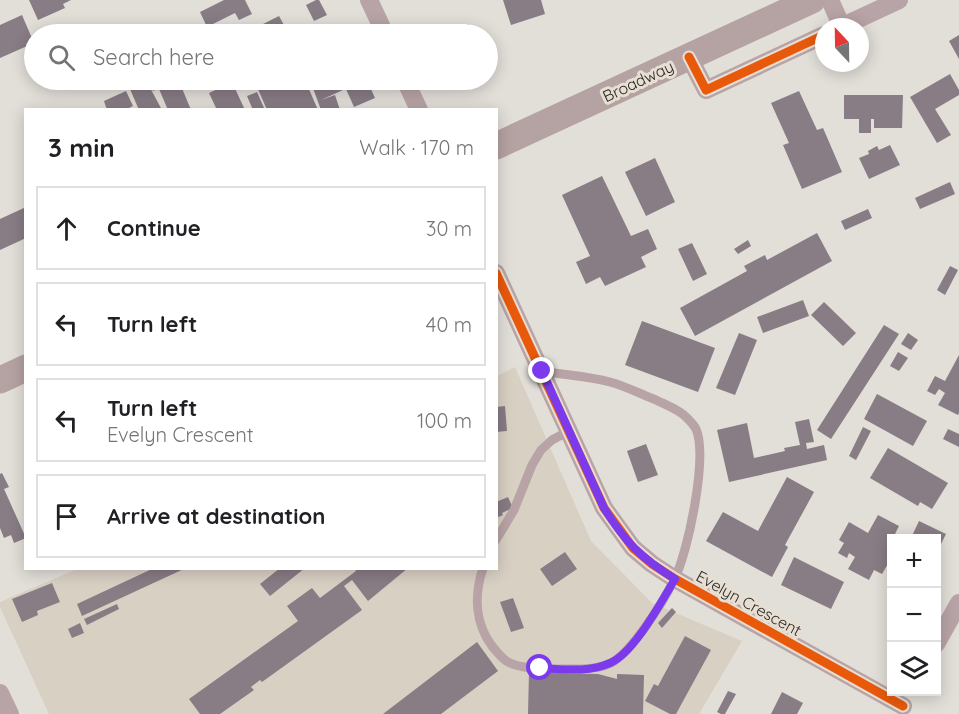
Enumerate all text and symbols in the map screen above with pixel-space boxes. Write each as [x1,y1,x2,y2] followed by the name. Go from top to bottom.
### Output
[815,18,869,72] north arrow
[24,24,498,90] search box
[45,41,78,74] icon: search
[93,43,214,71] text: Search here
[599,56,677,106] street label: Broadway
[48,131,115,164] text: 3 min
[359,135,474,160] text: Walk · 170 m
[50,212,83,245] icon: ahead
[107,214,201,242] text: Continue
[426,216,472,241] text: 30 m
[50,308,83,341] icon: left
[107,310,197,338] text: Turn left
[426,312,472,337] text: 40 m
[528,357,554,383] route end
[107,394,197,422] text: Turn left
[50,404,83,437] icon: left
[417,408,472,433] text: 100 m
[107,422,254,447] text: Evelyn Crescent
[50,500,83,533] icon: arrive
[107,502,325,530] text: Arrive at destination
[887,534,941,696] map controls
[887,534,941,588] button: +
[693,566,805,640] street label: Evelyn Crescent
[887,588,941,642] button: −
[887,642,941,696] button: layers
[526,654,552,680] route start

